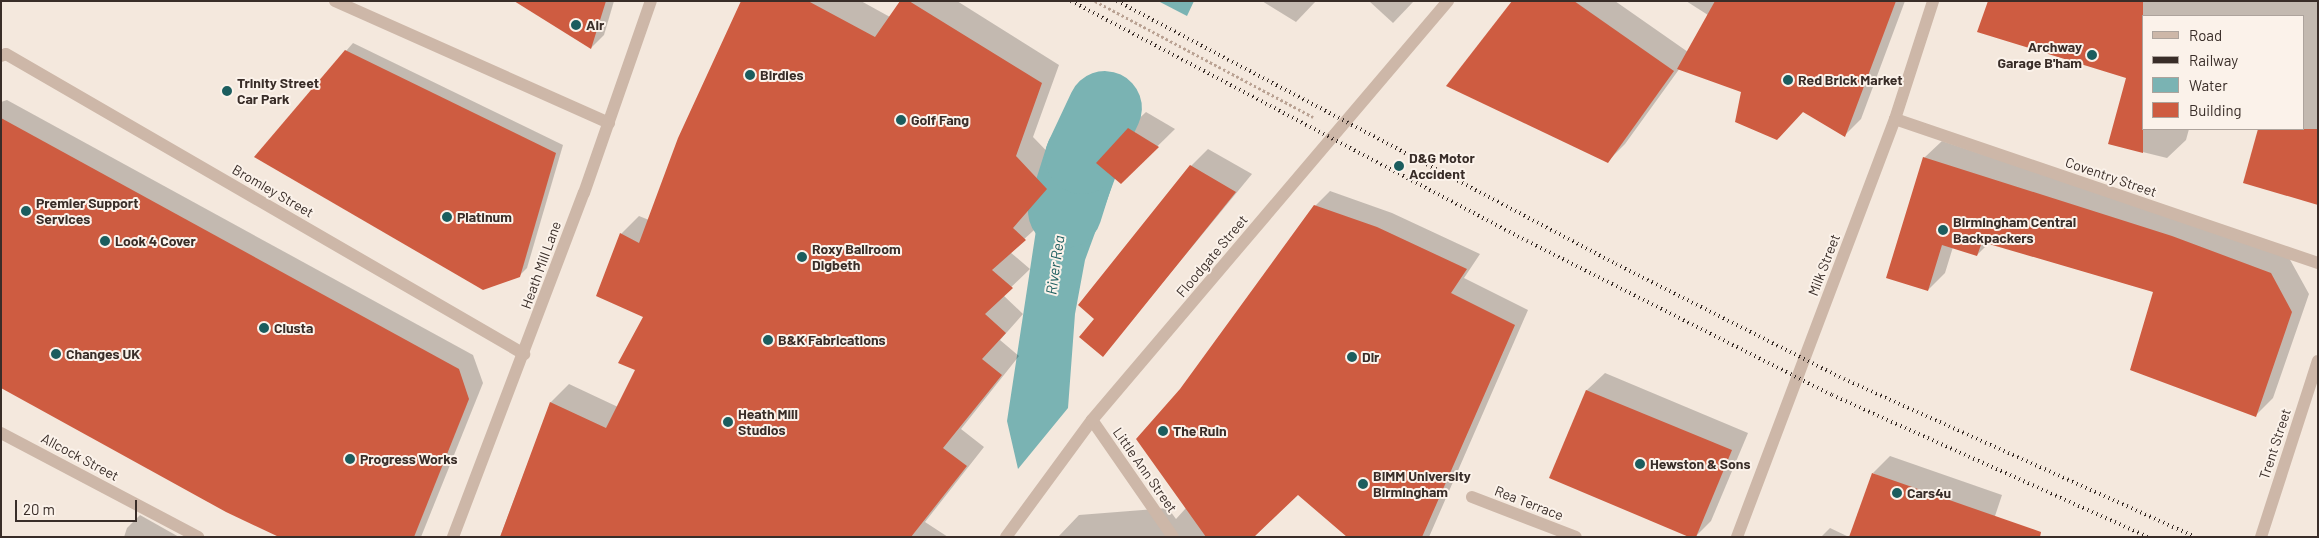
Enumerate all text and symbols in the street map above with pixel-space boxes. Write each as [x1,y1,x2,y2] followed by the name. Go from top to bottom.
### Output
[2142,15,2304,130] legend
[586,17,604,33] place label: Air
[570,19,582,31] marker: Air
[2189,26,2222,44] text: Road
[1997,39,2082,72] place label: Archway Garage B'ham
[2086,49,2098,61] marker: Archway Garage B'ham
[2189,51,2238,69] text: Railway
[760,67,803,83] place label: Birdies
[744,69,756,81] marker: Birdies
[1798,72,1903,88] place label: Red Brick Market
[1782,74,1794,86] marker: Red Brick Market
[237,75,319,108] place label: Trinity Street Car Park
[2189,76,2228,94] text: Water
[221,85,233,97] marker: Trinity Street Car Park
[2189,101,2242,119] text: Building
[911,112,969,128] place label: Golf Fang
[895,114,907,126] marker: Golf Fang
[1409,150,1475,182] place label: D&G Motor Accident
[2063,154,2159,200] street label: Coventry Street
[1393,160,1405,172] marker: D&G Motor Accident
[229,161,317,221] street label: Bromley Street
[36,195,139,228] place label: Premier Support Services
[20,205,32,217] marker: Premier Support Services
[457,209,512,225] place label: Platinum
[441,211,453,223] marker: Platinum
[1173,212,1251,300] street label: Floodgate Street
[1953,214,2076,246] place label: Birmingham Central Backpackers
[517,219,565,311] street label: Heath Mill Lane
[1937,224,1949,236] marker: Birmingham Central Backpackers
[1805,232,1843,298] street label: Milk Street
[115,233,196,249] place label: Look 4 Cover
[1042,234,1068,296] water label: River Rea
[99,235,111,247] marker: Look 4 Cover
[812,241,901,274] place label: Roxy Ballroom Digbeth
[796,251,808,263] marker: Roxy Ballroom Digbeth
[274,320,313,336] place label: Clusta
[258,322,270,334] marker: Clusta
[778,332,886,348] place label: B&K Fabrications
[762,334,774,346] marker: B&K Fabrications
[66,346,140,362] place label: Changes UK
[50,348,62,360] marker: Changes UK
[1362,349,1379,365] place label: Dlr
[1346,351,1358,363] marker: Dlr
[738,406,798,438] place label: Heath Mill Studios
[2256,407,2294,481] street label: Trent Street
[722,416,734,428] marker: Heath Mill Studios
[1173,423,1227,439] place label: The Ruin
[1109,424,1181,516] street label: Little Ann Street
[1157,425,1169,437] marker: The Ruin
[38,430,122,484] street label: Allcock Street
[360,451,458,467] place label: Progress Works
[344,453,356,465] marker: Progress Works
[1650,456,1750,472] place label: Hewston & Sons
[1634,458,1646,470] marker: Hewston & Sons
[1373,468,1471,501] place label: BIMM University Birmingham
[1357,478,1369,490] marker: BIMM University Birmingham
[1492,482,1566,524] street label: Rea Terrace
[1907,485,1951,501] place label: Cars4u
[1891,487,1903,499] marker: Cars4u
[18,490,140,522] scale bar
[23,500,55,518] text: 20 m

